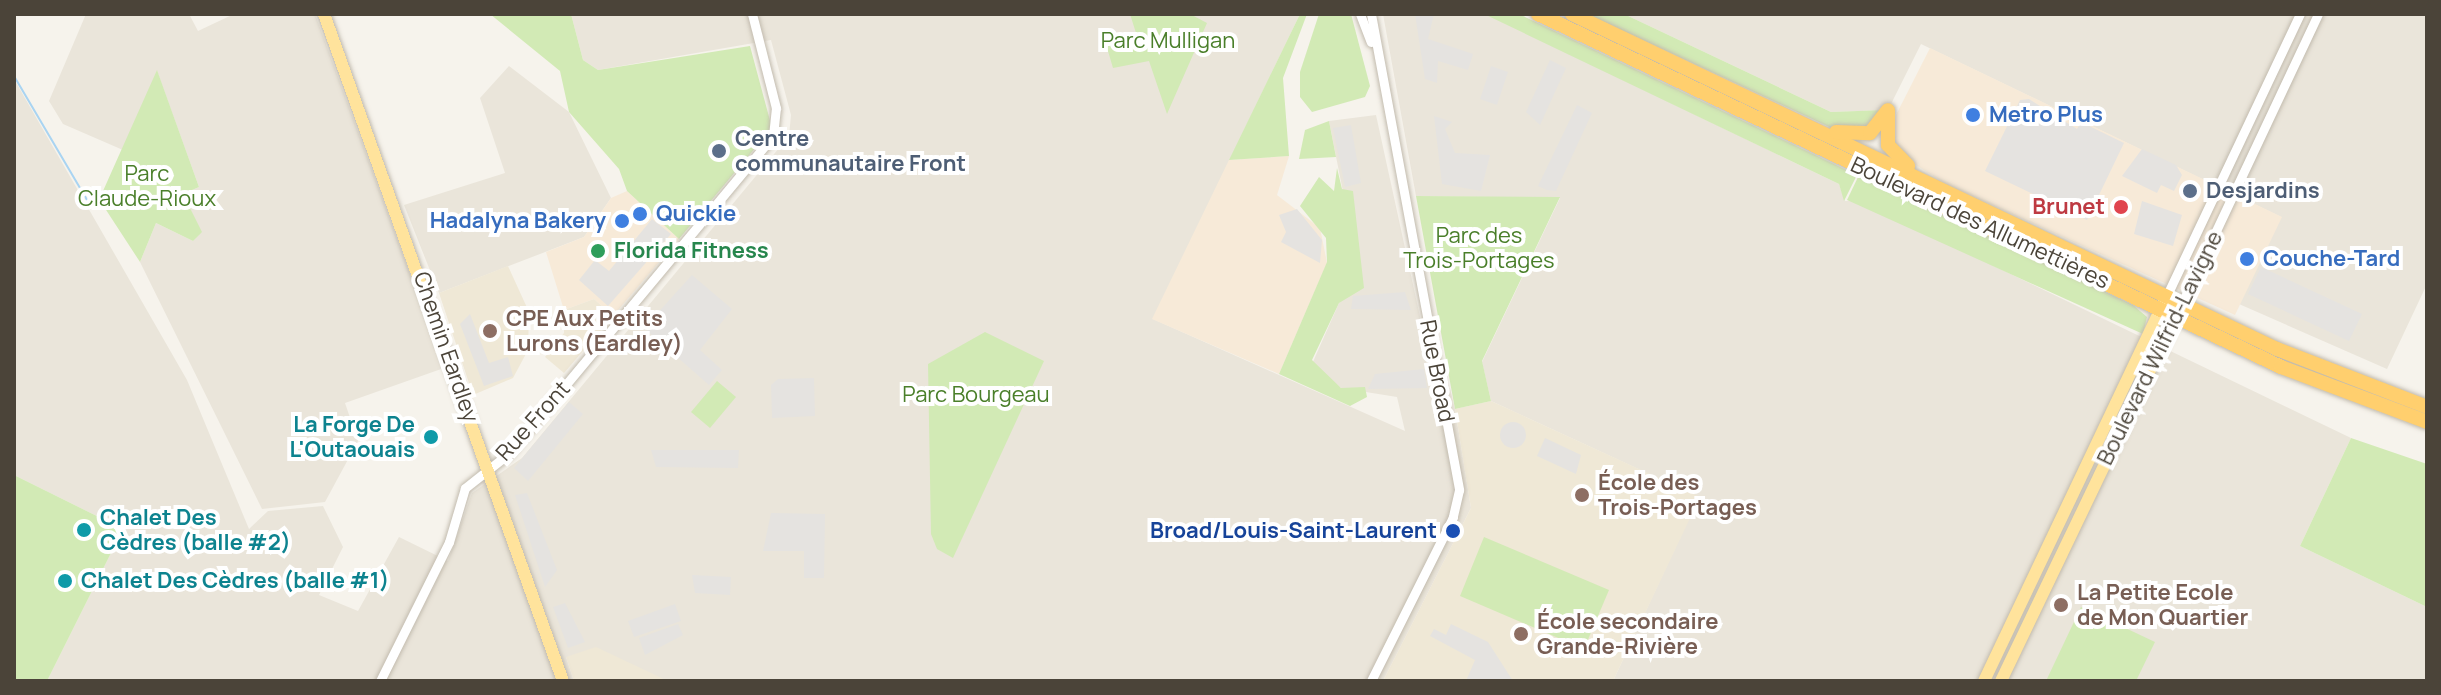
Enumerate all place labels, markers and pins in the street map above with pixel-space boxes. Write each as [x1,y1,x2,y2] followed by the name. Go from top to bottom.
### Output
[1989,102,2103,128] place label: Metro Plus
[1964,106,1982,124] marker: Metro Plus
[735,125,966,176] place label: Centre communautaire Front
[710,142,728,160] marker: Centre communautaire Front
[2206,178,2320,204] place label: Desjardins
[2181,182,2199,200] marker: Desjardins
[2032,194,2105,220] place label: Brunet
[2112,198,2130,216] marker: Brunet
[656,201,736,227] place label: Quickie
[631,205,649,223] marker: Quickie
[430,208,606,234] place label: Hadalyna Bakery
[613,212,631,230] marker: Hadalyna Bakery
[614,238,769,264] place label: Florida Fitness
[589,242,607,260] marker: Florida Fitness
[2263,246,2400,272] place label: Couche-Tard
[2238,250,2256,268] marker: Couche-Tard
[506,305,683,356] place label: CPE Aux Petits Lurons (Eardley)
[481,322,499,340] marker: CPE Aux Petits Lurons (Eardley)
[290,411,415,462] place label: La Forge De L'Outaouais
[422,428,440,446] marker: La Forge De L'Outaouais
[1598,469,1757,520] place label: École des Trois-Portages
[1573,486,1591,504] marker: École des Trois-Portages
[100,504,291,556] place label: Chalet Des Cèdres (balle #2)
[1150,518,1437,544] place label: Broad/Louis-Saint-Laurent
[75,521,93,539] marker: Chalet Des Cèdres (balle #2)
[1444,522,1462,540] marker: Broad/Louis-Saint-Laurent
[81,568,389,594] place label: Chalet Des Cèdres (balle #1)
[56,572,74,590] marker: Chalet Des Cèdres (balle #1)
[2077,579,2248,630] place label: La Petite Ecole de Mon Quartier
[2052,596,2070,614] marker: La Petite Ecole de Mon Quartier
[1537,608,1718,660] place label: École secondaire Grande-Rivière
[1512,625,1530,643] marker: École secondaire Grande-Rivière

